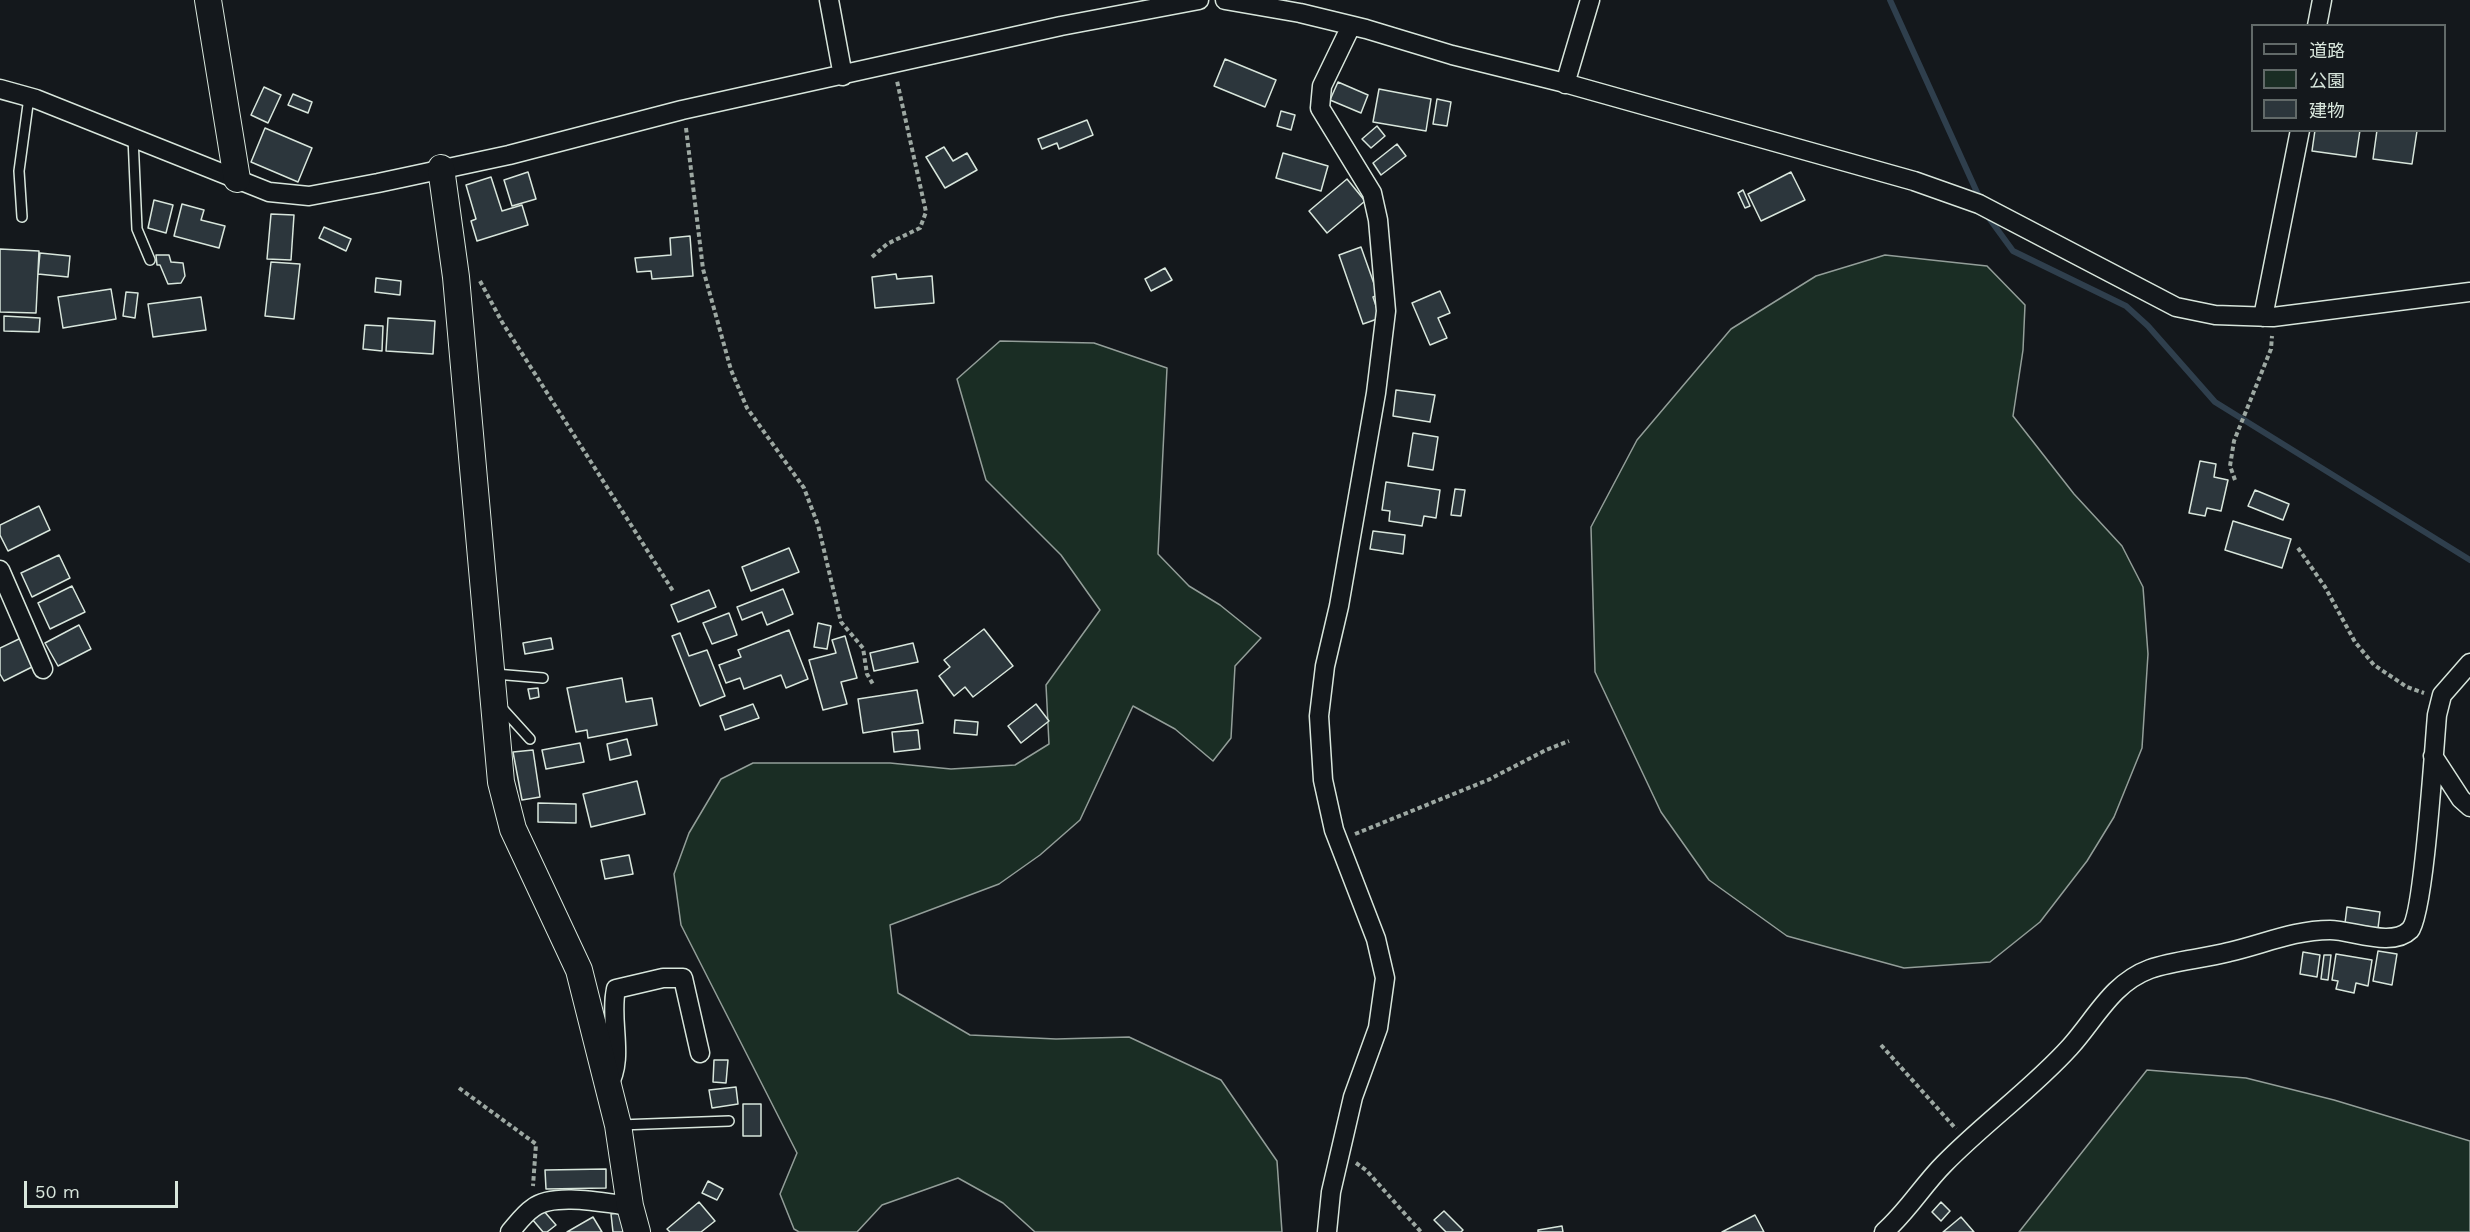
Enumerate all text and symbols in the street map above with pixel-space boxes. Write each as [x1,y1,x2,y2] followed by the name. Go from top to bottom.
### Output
[2251,24,2446,132] legend
[2309,40,2345,61] text: 道路
[2309,70,2345,91] text: 公園
[2309,100,2345,121] text: 建物
[27,1169,182,1207] scale bar
[35,1181,80,1202] text: 50 m

